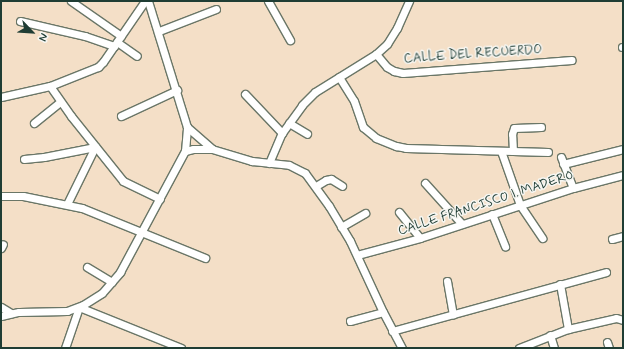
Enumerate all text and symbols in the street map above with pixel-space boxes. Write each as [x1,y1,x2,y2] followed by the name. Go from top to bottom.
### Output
[12,12,52,52] north arrow
[35,31,51,43] text: N
[404,42,542,68] street label: CALLE DEL RECUERDO
[395,168,577,240] street label: CALLE FRANCISCO I. MADERO

